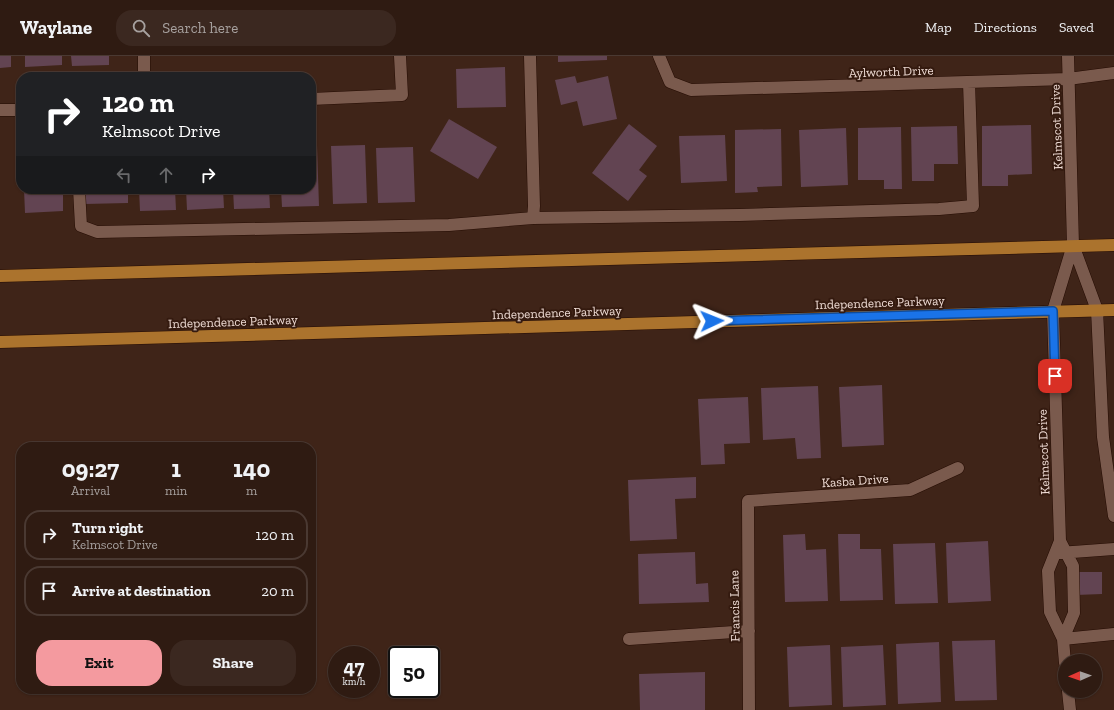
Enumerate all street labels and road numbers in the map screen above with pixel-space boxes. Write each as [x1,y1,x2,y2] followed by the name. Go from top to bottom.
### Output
[848,63,934,80] street label: Aylworth Drive
[1048,84,1065,170] street label: Kelmscot Drive
[815,293,945,312] street label: Independence Parkway
[492,303,622,322] street label: Independence Parkway
[168,312,298,331] street label: Independence Parkway
[1035,409,1052,495] street label: Kelmscot Drive
[821,471,889,490] street label: Kasba Drive
[726,570,743,642] street label: Francis Lane

